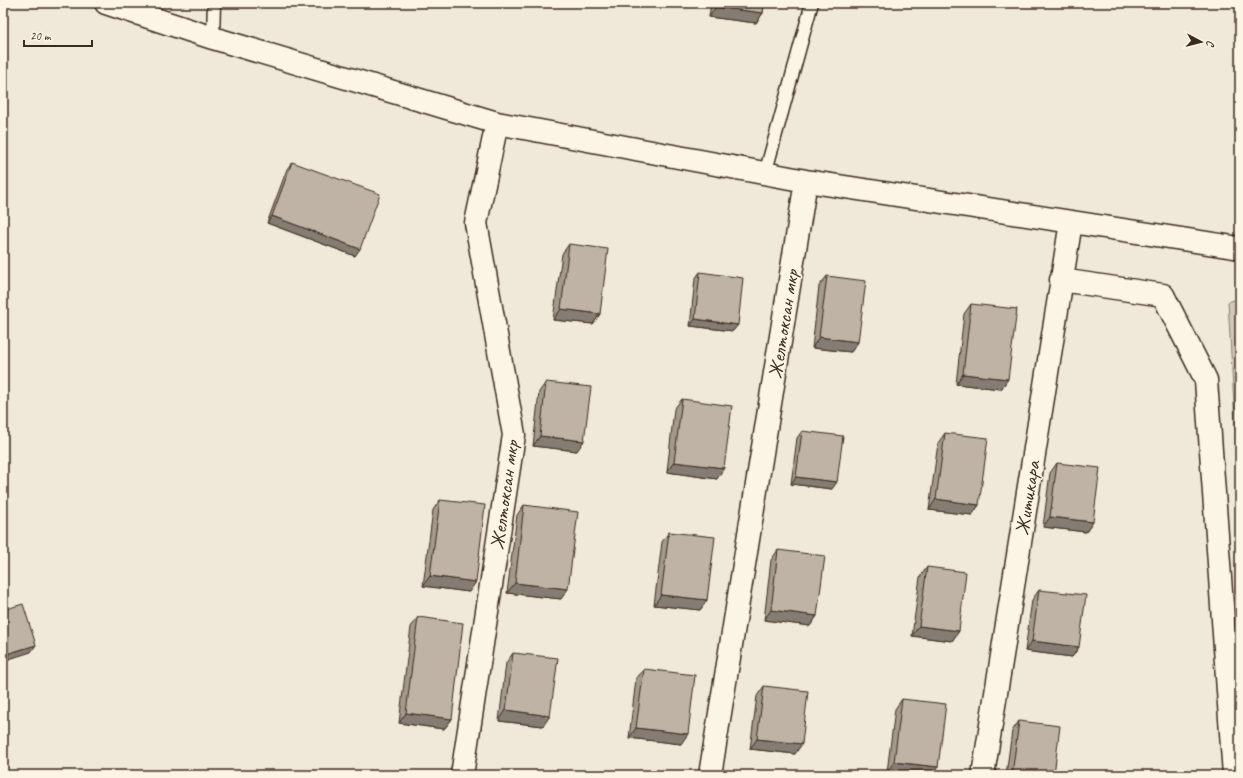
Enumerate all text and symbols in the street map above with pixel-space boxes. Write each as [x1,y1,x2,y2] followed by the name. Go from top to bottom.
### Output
[24,22,92,48] scale bar
[1181,22,1221,62] north arrow
[30,28,52,44] text: 20 m
[1203,40,1218,48] text: С
[763,266,805,380] street label: Желтоксан мкр
[484,437,525,551] street label: Желтоксан мкр
[1009,458,1046,537] street label: Житикара

